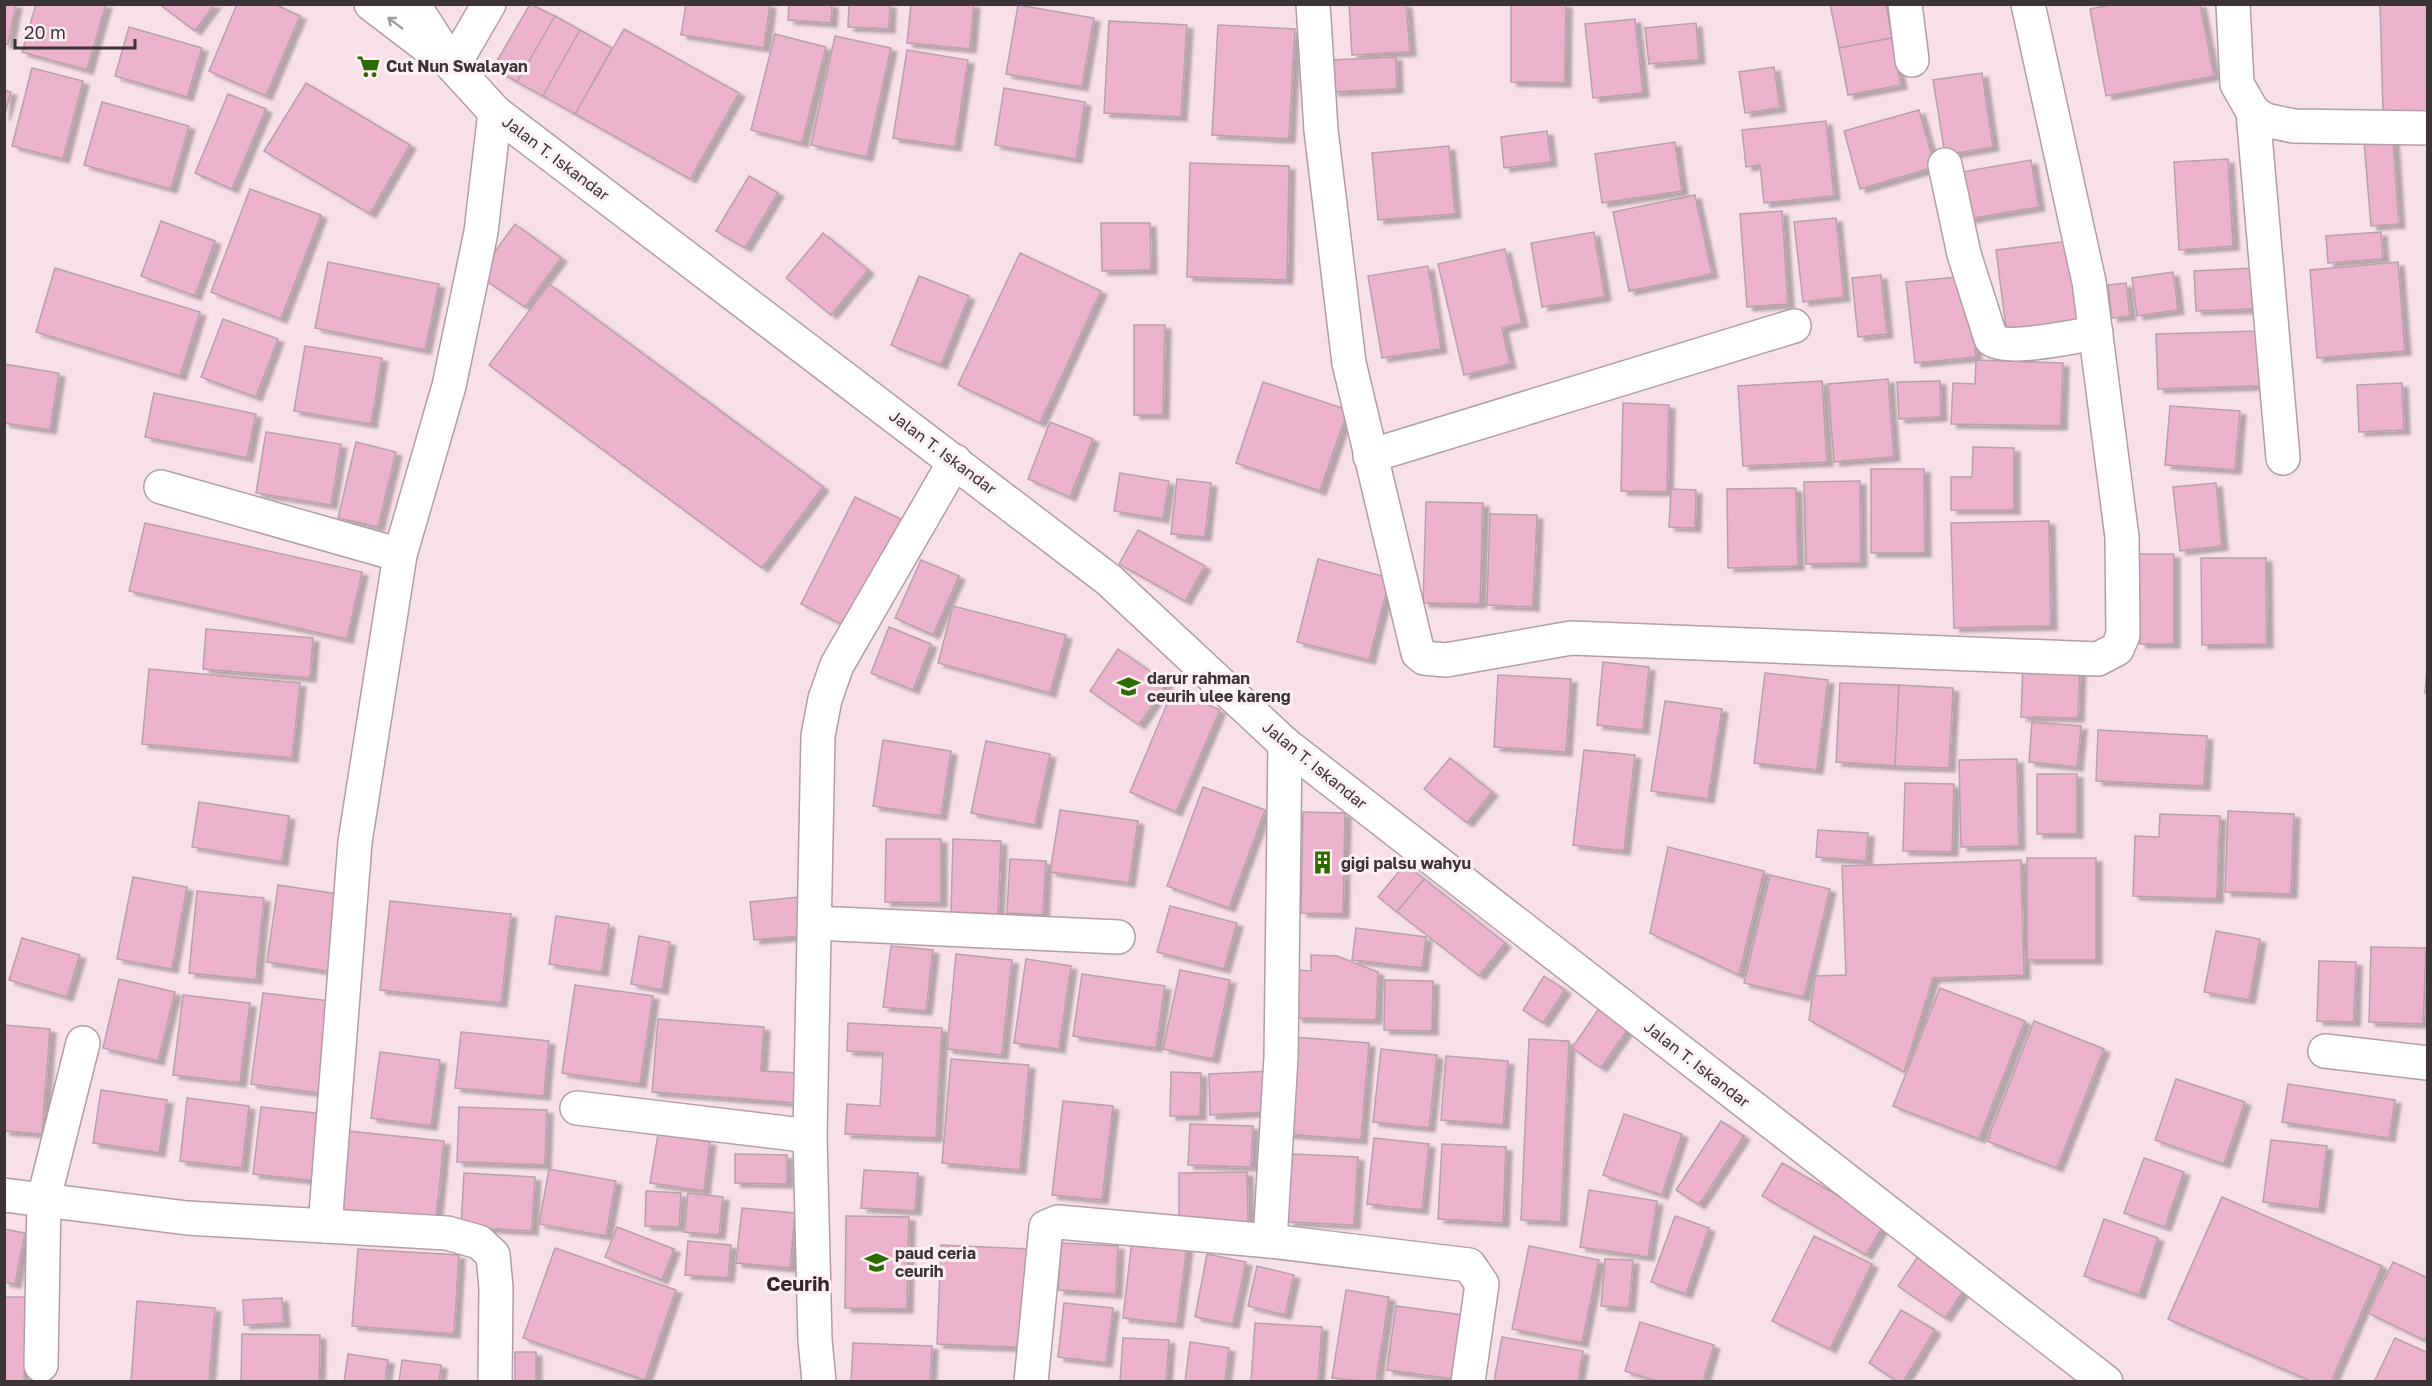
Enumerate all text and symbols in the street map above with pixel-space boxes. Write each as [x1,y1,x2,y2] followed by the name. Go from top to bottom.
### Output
[15,12,135,50] scale bar
[387,16,403,29] one-way arrow
[24,21,66,43] text: 20 m
[355,53,381,79] supermarket icon: Cut Nun Swalayan
[386,56,528,76] place label: Cut Nun Swalayan
[498,111,614,205] street label: Jalan T. Iskandar
[885,405,1001,499] street label: Jalan T. Iskandar
[1147,668,1291,706] place label: darur rahman ceurih ulee kareng
[1116,674,1142,700] school or university icon: darur rahman ceurih ulee kareng
[1259,717,1371,813] street label: Jalan T. Iskandar
[1310,850,1336,876] building icon: gigi palsu wahyu
[1341,853,1471,873] place label: gigi palsu wahyu
[1640,1016,1754,1112] street label: Jalan T. Iskandar
[895,1243,976,1281] place label: paud ceria ceurih
[864,1249,890,1275] school or university icon: paud ceria ceurih
[766,1271,830,1295] district label: Ceurih

